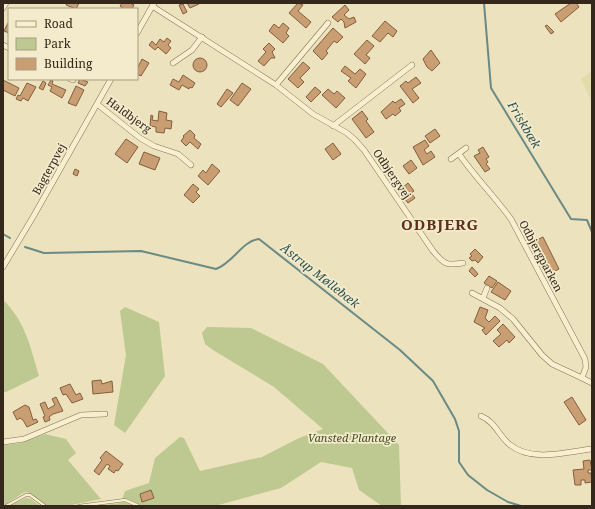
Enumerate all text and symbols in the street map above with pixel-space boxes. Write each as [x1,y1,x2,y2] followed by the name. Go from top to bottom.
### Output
[8,8,138,80] legend
[44,15,74,32] text: Road
[44,35,72,52] text: Park
[44,55,93,72] text: Building
[104,93,155,136] street label: Haldbjerg
[503,97,546,152] water label: Friskbæk
[28,140,69,197] street label: Bagterpvej
[370,146,415,202] street label: Odbjergvej
[401,214,479,234] district label: ODBJERG
[516,217,567,294] street label: Odbjergparken
[276,239,364,313] water label: Åstrup Møllebæk
[308,430,397,445] park label: Vansted Plantage

